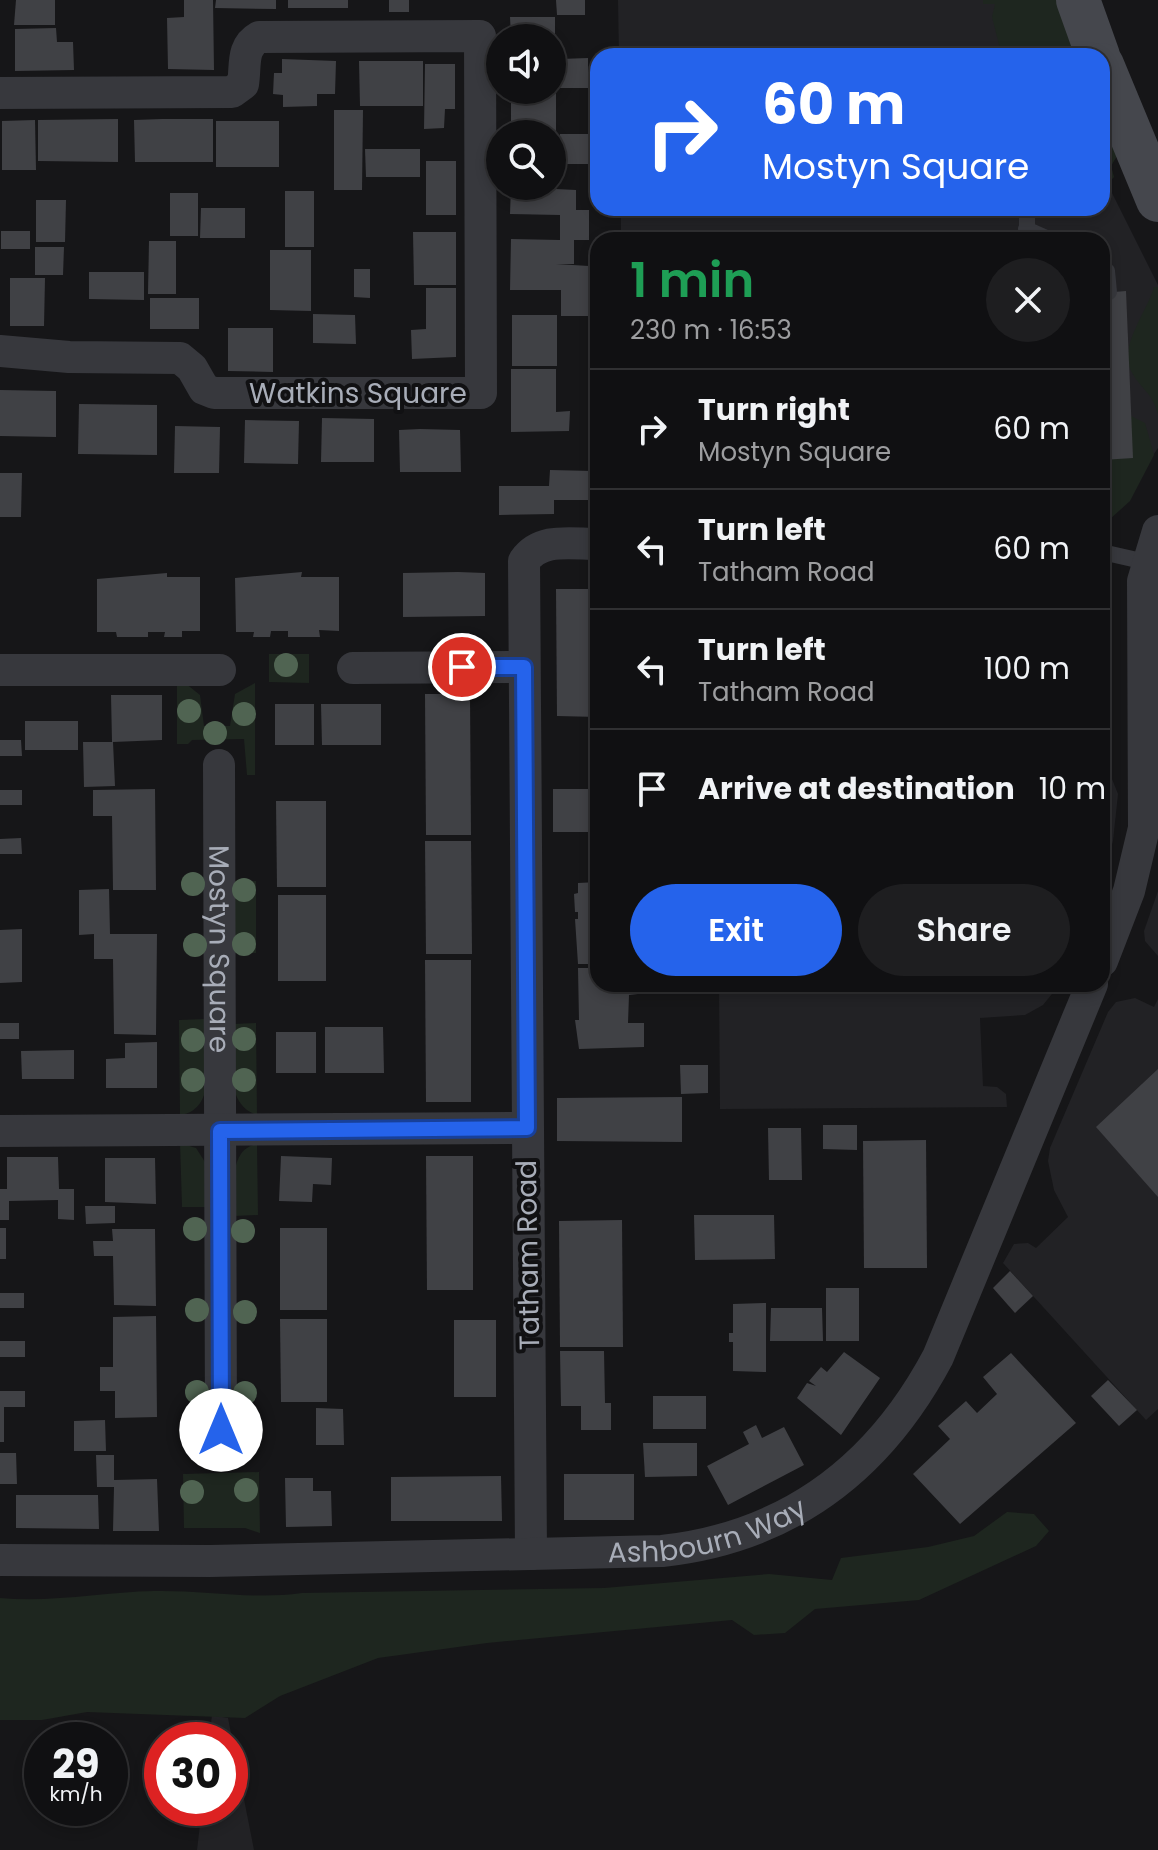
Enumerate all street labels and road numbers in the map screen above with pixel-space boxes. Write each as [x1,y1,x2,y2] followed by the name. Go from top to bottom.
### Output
[249,374,467,413] street label: Watkins Square
[200,845,239,1053] street label: Mostyn Square
[507,1160,549,1350] street label: Tatham Road
[607,1488,813,1572] street label: Ashbourn Way

